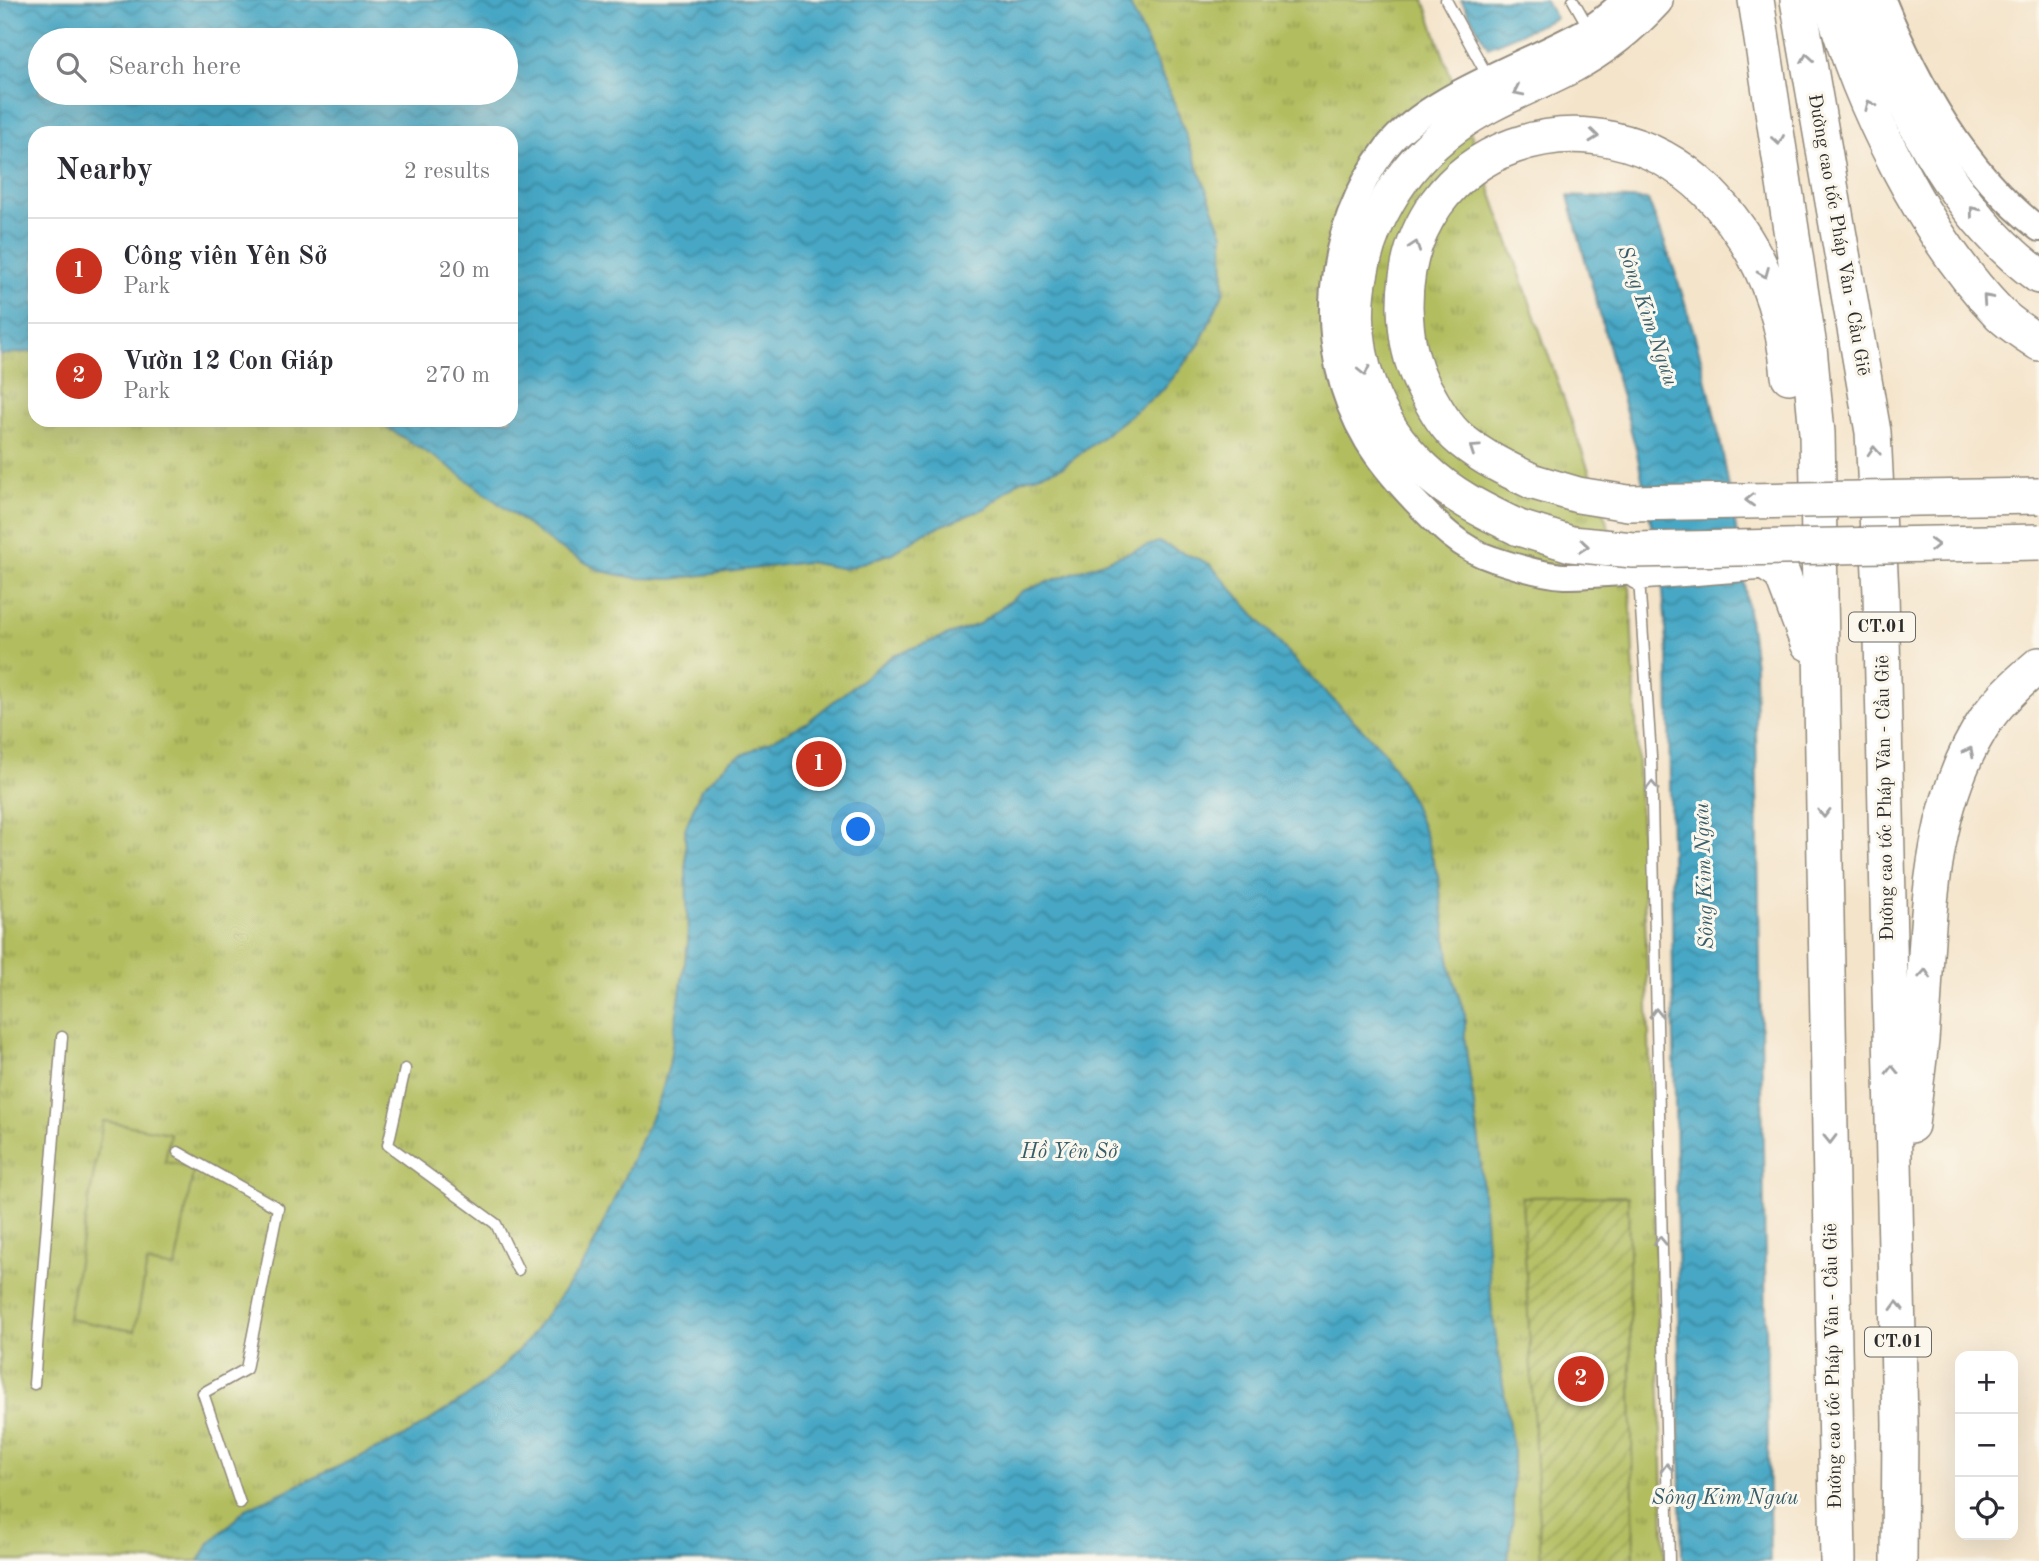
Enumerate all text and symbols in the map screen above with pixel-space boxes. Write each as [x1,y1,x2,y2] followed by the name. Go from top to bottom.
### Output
[28,28,518,105] search box
[52,48,90,86] icon: search
[1800,52,1815,64] one-way arrow
[108,54,241,80] text: Search here
[1513,82,1525,96] one-way arrow
[1804,92,1875,377] street label: Đường cao tốc Pháp Vân - Cầu Giẽ
[1865,100,1879,112] one-way arrow
[1589,129,1600,144] one-way arrow
[1770,134,1785,146] one-way arrow
[56,156,153,186] text: Nearby
[404,160,490,183] text: 2 results
[1969,206,1982,218] one-way arrow
[1407,240,1421,252] one-way arrow
[1613,243,1681,389] water label: Sông Kim Ngưu
[123,244,327,270] text: Công viên Yên Sở
[72,259,86,282] text: 1
[439,259,490,282] text: 20 m
[1755,266,1769,278] one-way arrow
[123,275,170,298] text: Park
[1983,294,1995,307] one-way arrow
[123,349,334,375] text: Vườn 12 Con Giáp
[72,364,86,387] text: 2
[425,364,490,387] text: 270 m
[1356,365,1370,377] one-way arrow
[123,380,170,403] text: Park
[1469,445,1482,457] one-way arrow
[1867,445,1882,456] one-way arrow
[1745,492,1755,508] one-way arrow
[1929,537,1940,552] one-way arrow
[1579,538,1590,553] one-way arrow
[1849,612,1915,642] road number: CT.01
[1871,655,1898,941] street label: Đường cao tốc Pháp Vân - Cầu Giẽ
[796,738,842,790] pin: 1
[1961,747,1975,760] one-way arrow
[1644,780,1660,791] one-way arrow
[1692,802,1718,950] water label: Sông Kim Ngưu
[1816,809,1832,819] one-way arrow
[841,812,875,846] your location
[1917,968,1932,979] one-way arrow
[1648,1008,1664,1018] one-way arrow
[1884,1064,1899,1075] one-way arrow
[1822,1134,1838,1145] one-way arrow
[1020,1140,1119,1163] water label: Hồ Yên Sở
[1819,1223,1846,1509] street label: Đường cao tốc Pháp Vân - Cầu Giẽ
[1653,1235,1668,1246] one-way arrow
[1889,1300,1905,1311] one-way arrow
[1865,1328,1931,1357] road number: CT.01
[1955,1351,2018,1540] map controls
[1955,1351,2018,1414] button: +
[1558,1353,1604,1405] pin: 2
[1955,1414,2018,1477] button: −
[1660,1463,1675,1474] one-way arrow
[1955,1477,2018,1540] button: locate
[1651,1488,1799,1509] water label: Sông Kim Ngưu

